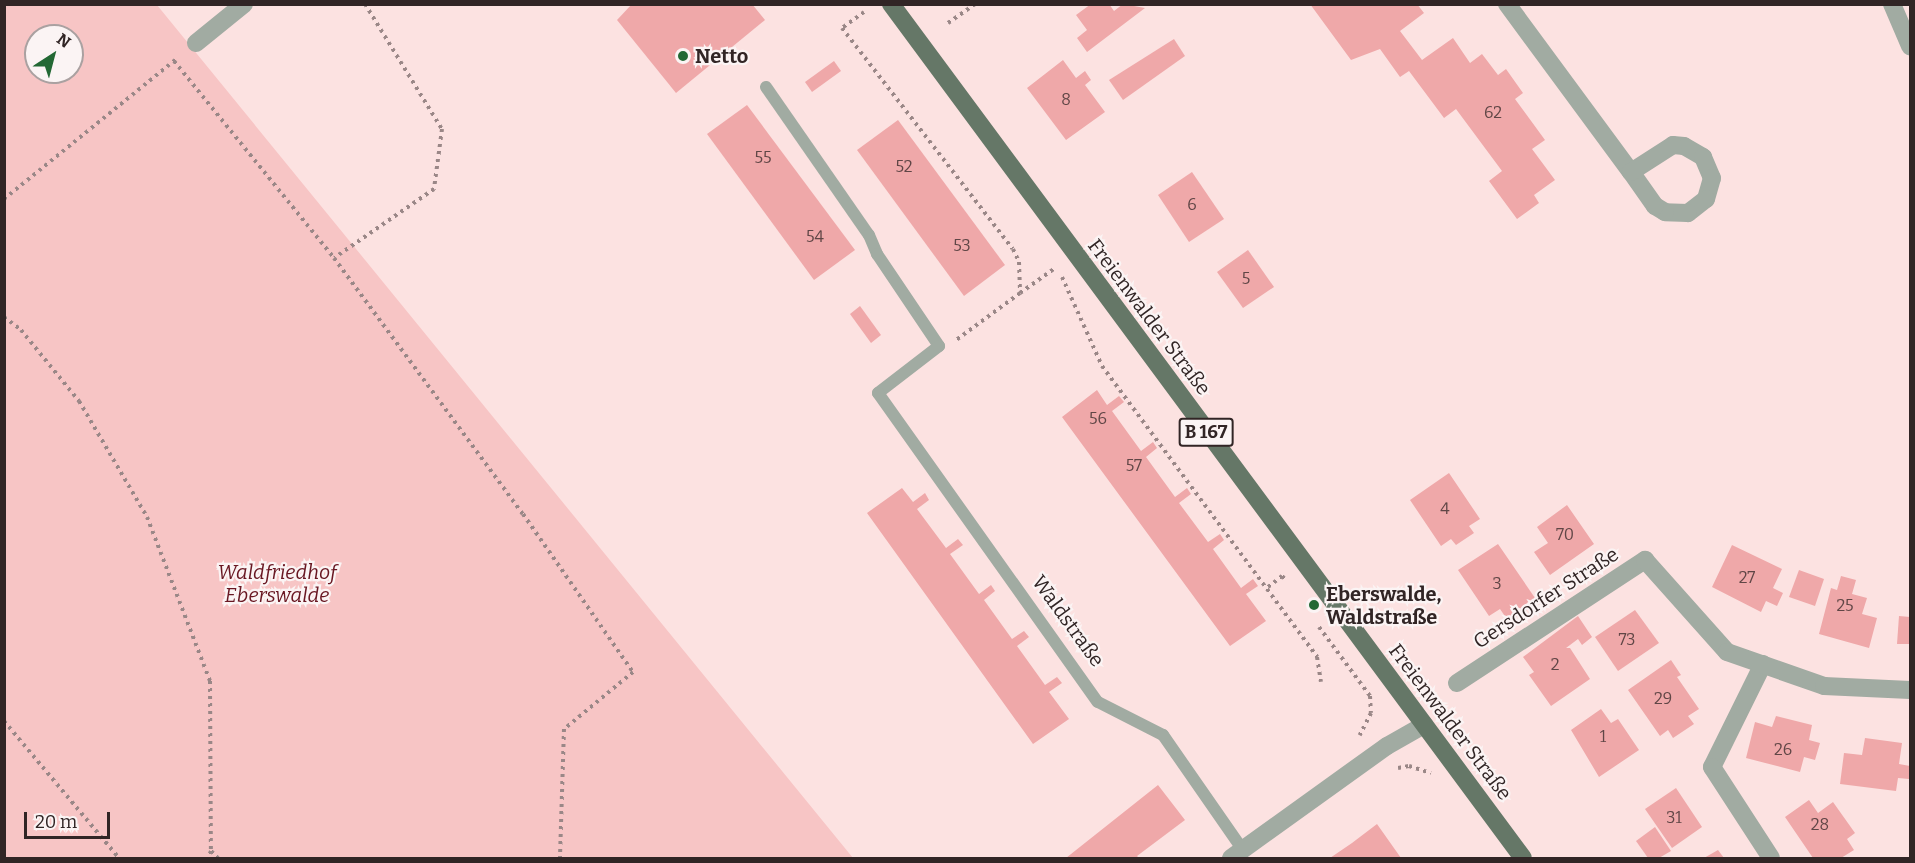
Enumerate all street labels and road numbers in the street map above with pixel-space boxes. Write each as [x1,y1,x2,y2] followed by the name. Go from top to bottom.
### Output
[1083,234,1215,400] street label: Freienwalder Straße
[1178,417,1234,447] road number: B 167
[1469,542,1623,654] street label: Gersdorfer Straße
[1027,571,1109,671] street label: Waldstraße
[1384,639,1516,805] street label: Freienwalder Straße

